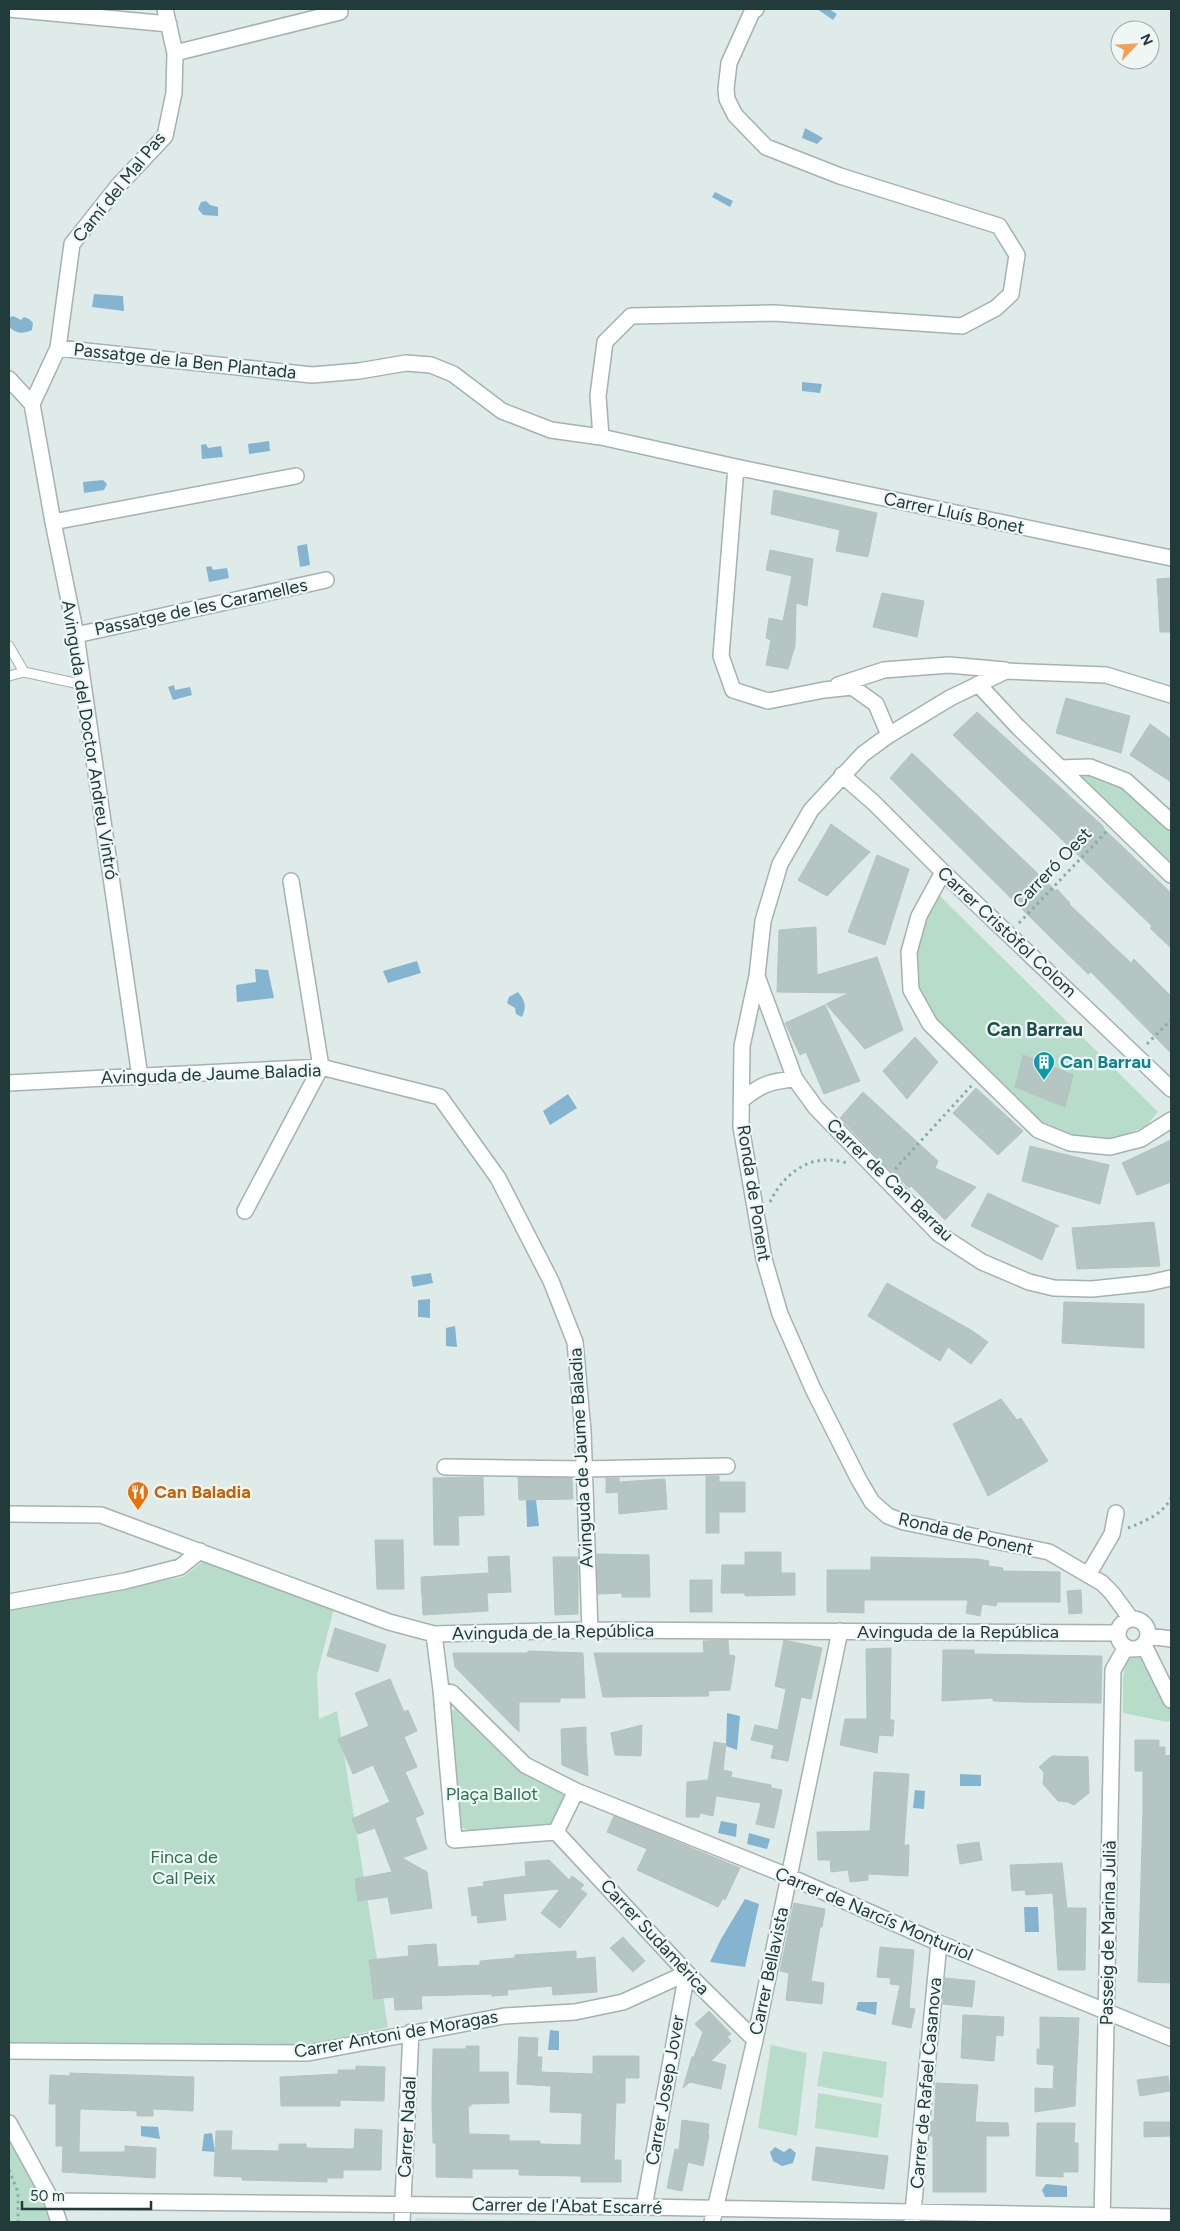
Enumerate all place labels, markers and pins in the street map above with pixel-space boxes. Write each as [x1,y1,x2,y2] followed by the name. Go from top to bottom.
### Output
[1032,1050,1056,1081] building icon: Can Barrau
[1060,1051,1151,1073] place label: Can Barrau
[126,1480,150,1511] restaurant icon: Can Baladia
[154,1481,251,1503] place label: Can Baladia

